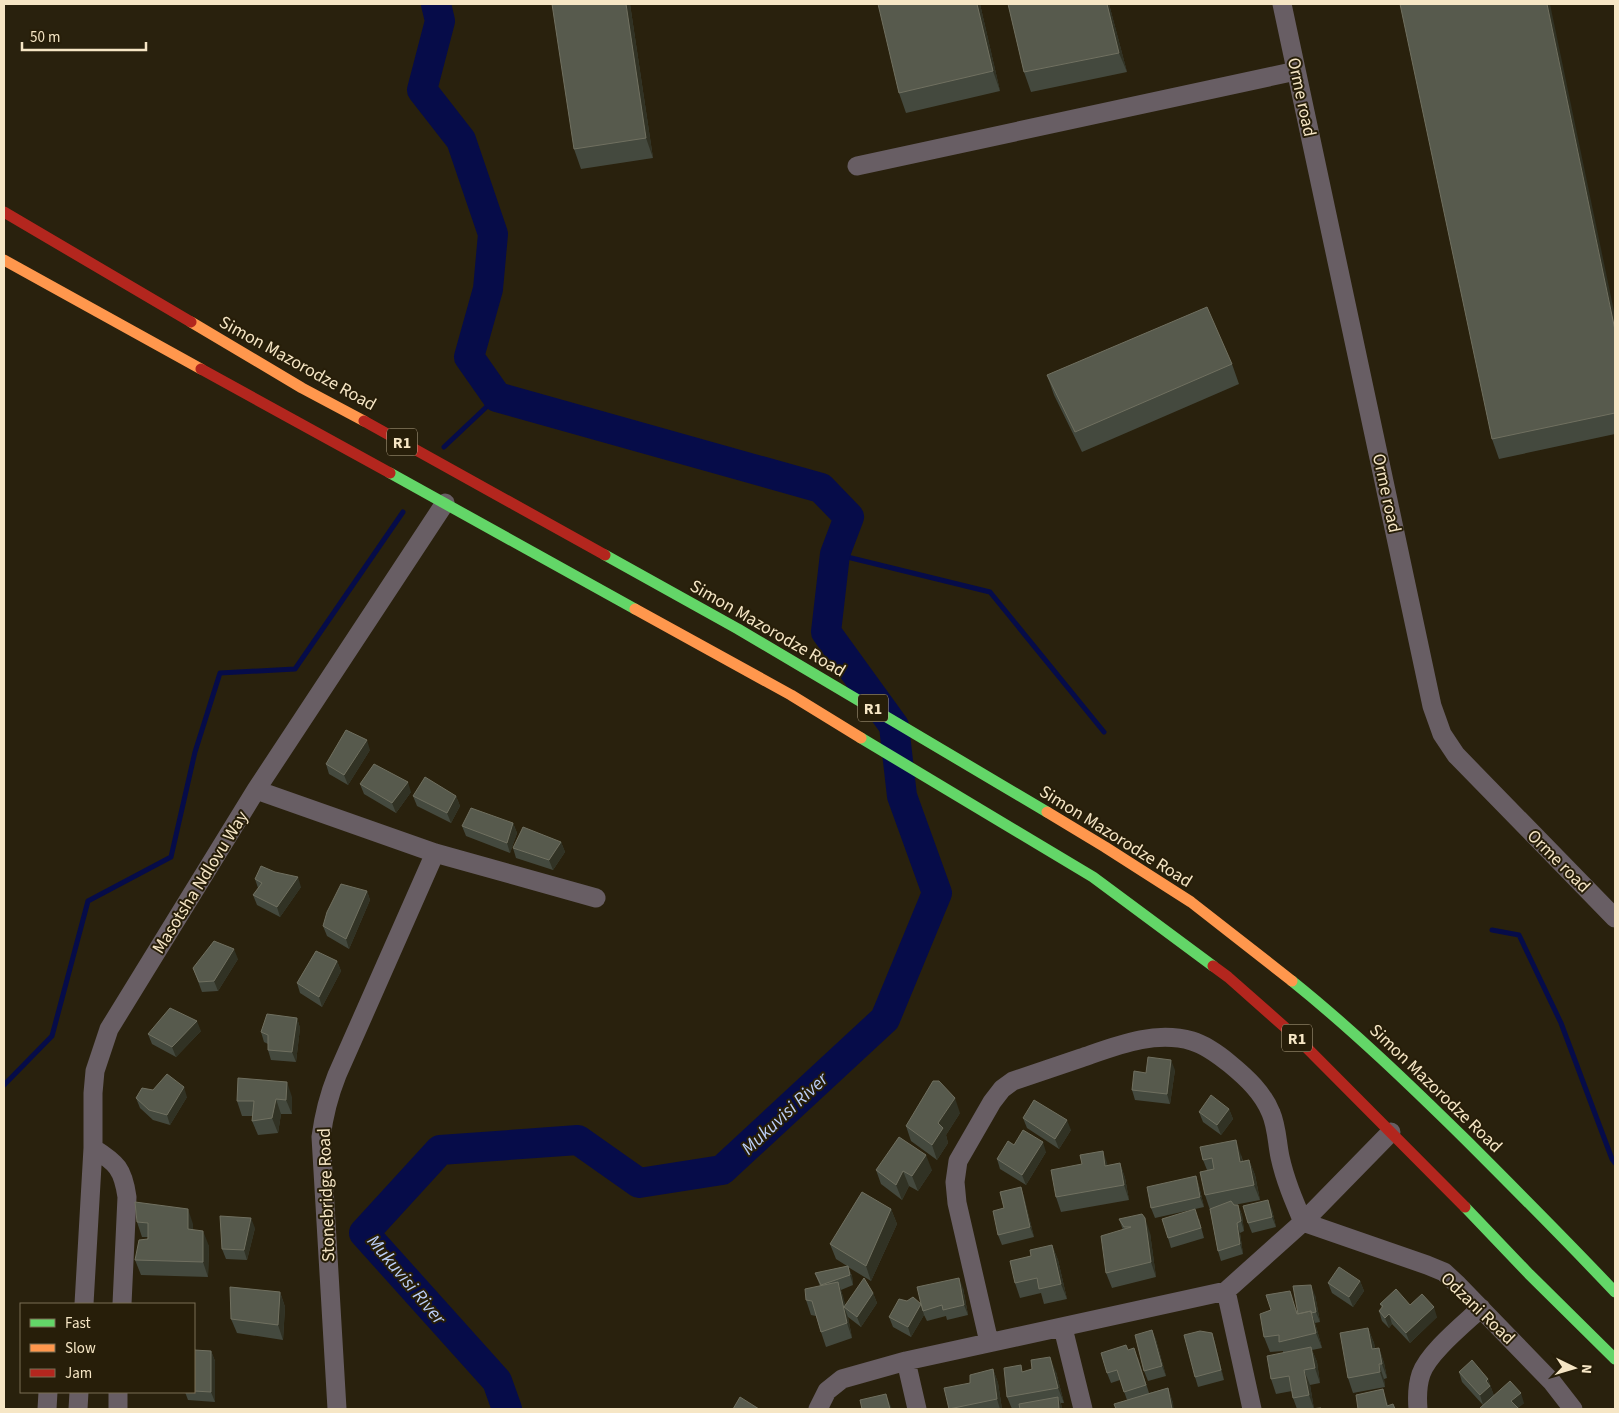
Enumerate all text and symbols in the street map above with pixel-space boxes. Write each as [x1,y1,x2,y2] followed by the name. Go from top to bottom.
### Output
[22,20,146,52] scale bar
[30,27,60,48] text: 50 m
[1281,55,1322,139] street label: Orme road
[215,310,381,417] street label: Simon Mazorodze Road
[387,428,417,456] road number: R1
[1366,451,1407,535] street label: Orme road
[685,574,850,683] street label: Simon Mazorodze Road
[858,694,888,721] road number: R1
[1034,779,1197,894] street label: Simon Mazorodze Road
[146,806,255,958] street label: Masotsha Ndlovu Way
[1521,824,1596,899] street label: Orme road
[1364,1018,1508,1158] street label: Simon Mazorodze Road
[1282,1024,1312,1052] road number: R1
[736,1066,836,1162] water label: Mukuvisi River
[312,1128,341,1262] street label: Stonebridge Road
[360,1229,453,1332] water label: Mukuvisi River
[1435,1266,1520,1350] street label: Odzani Road
[20,1303,195,1393] legend
[65,1313,91,1334] text: Fast
[65,1338,96,1359] text: Slow
[1549,1343,1599,1393] north arrow
[65,1363,92,1384] text: Jam
[1576,1364,1596,1375] text: N

